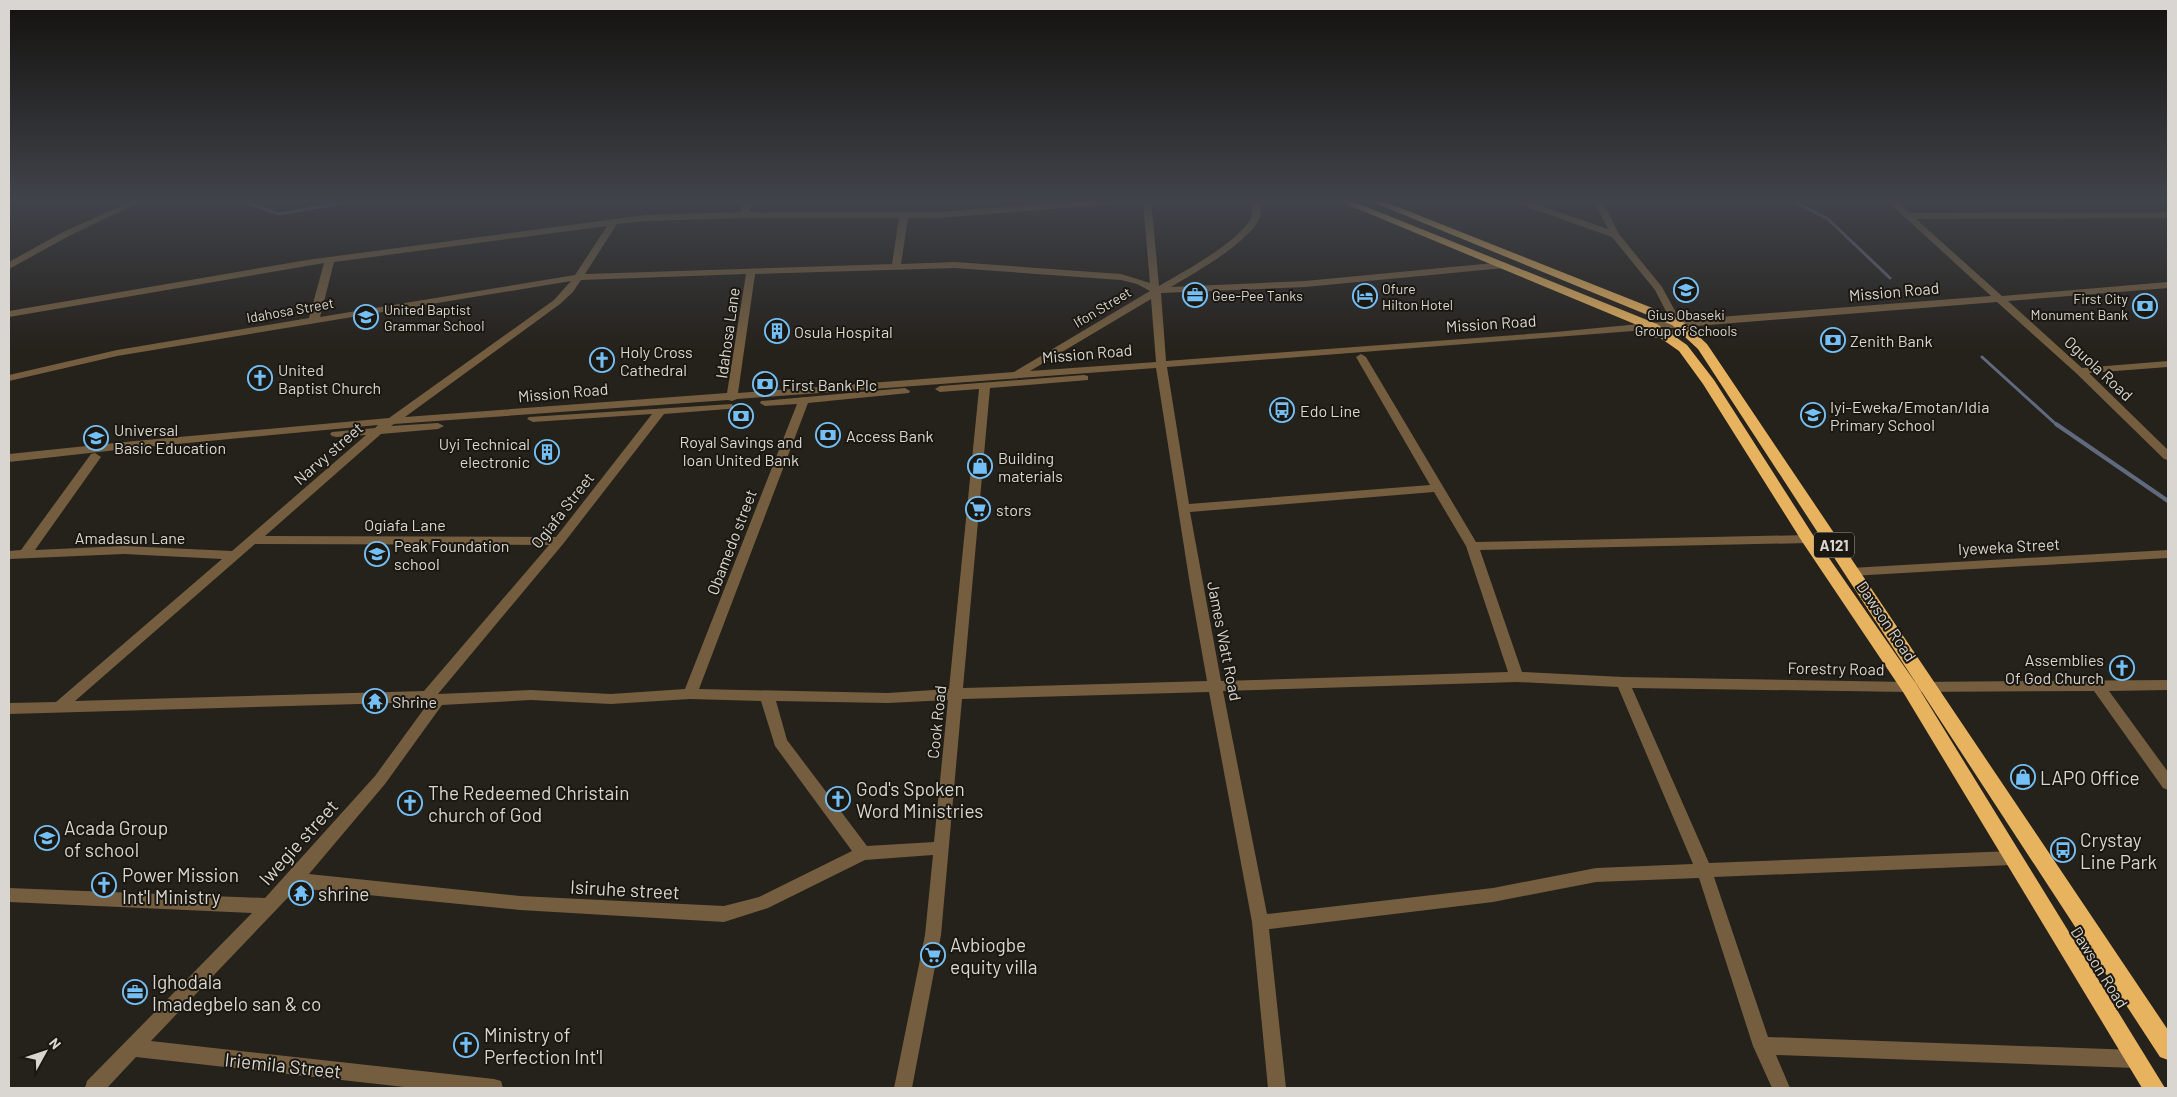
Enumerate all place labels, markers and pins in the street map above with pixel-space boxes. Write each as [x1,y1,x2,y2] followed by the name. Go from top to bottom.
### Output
[1673,277,1699,303] school or university icon: Gius Obaseki Group of Schools
[1382,280,1453,313] place label: Ofure Hilton Hotel
[1182,282,1208,308] office icon: Gee-Pee Tanks
[1352,283,1378,309] hotel icon: Ofure Hilton Hotel
[1212,287,1303,304] place label: Gee-Pee Tanks
[2031,290,2129,323] place label: First City Monument Bank
[2132,293,2158,319] bank icon: First City Monument Bank
[384,301,484,334] place label: United Baptist Grammar School
[353,304,379,330] school or university icon: United Baptist Grammar School
[1635,306,1738,339] place label: Gius Obaseki Group of Schools
[764,318,790,344] building icon: Osula Hospital
[794,322,893,341] place label: Osula Hospital
[1820,327,1846,353] bank icon: Zenith Bank
[1850,331,1932,350] place label: Zenith Bank
[620,342,693,379] place label: Holy Cross Cathedral
[589,347,615,373] church icon: Holy Cross Cathedral
[278,360,381,397] place label: United Baptist Church
[247,365,273,391] church icon: United Baptist Church
[752,371,778,397] bank icon: First Bank Plc
[782,375,877,394] place label: First Bank Plc
[1269,397,1295,423] bus stop icon: Edo Line
[1830,397,1989,434] place label: Iyi-Eweka/Emotan/Idia Primary School
[1300,401,1361,420] place label: Edo Line
[1800,402,1826,428] school or university icon: Iyi-Eweka/Emotan/Idia Primary School
[728,403,754,429] bank icon: Royal Savings and loan United Bank
[114,420,226,457] place label: Universal Basic Education
[815,422,841,448] bank icon: Access Bank
[83,425,109,451] school or university icon: Universal Basic Education
[846,426,934,445] place label: Access Bank
[680,432,802,469] place label: Royal Savings and loan United Bank
[439,434,530,471] place label: Uyi Technical electronic
[534,439,560,465] building icon: Uyi Technical electronic
[998,448,1063,485] place label: Building materials
[967,453,993,479] shop icon: Building materials
[965,496,991,522] supermarket icon: stors
[996,500,1031,519] place label: stors
[394,536,509,573] place label: Peak Foundation school
[364,541,390,567] school or university icon: Peak Foundation school
[2005,650,2104,687] place label: Assemblies Of God Church
[2109,655,2135,681] church icon: Assemblies Of God Church
[362,688,388,714] temple icon: Shrine
[392,692,437,711] place label: Shrine
[2010,764,2036,790] shop icon: LAPO Office
[2040,766,2140,789] place label: LAPO Office
[856,777,984,822] place label: God's Spoken Word Ministries
[428,781,629,826] place label: The Redeemed Christain church of God
[825,786,851,812] church icon: God's Spoken Word Ministries
[397,790,423,816] church icon: The Redeemed Christain church of God
[64,816,168,861] place label: Acada Group of school
[34,825,60,851] school or university icon: Acada Group of school
[2080,828,2157,873] place label: Crystay Line Park
[2050,837,2076,863] bus stop icon: Crystay Line Park
[122,863,239,908] place label: Power Mission Int'l Ministry
[91,872,117,898] church icon: Power Mission Int'l Ministry
[288,880,314,906] temple icon: shrine
[318,882,369,905] place label: shrine
[950,933,1037,978] place label: Avbiogbe equity villa
[920,942,946,968] supermarket icon: Avbiogbe equity villa
[152,970,321,1015] place label: Ighodala Imadegbelo san & co
[122,979,148,1005] office icon: Ighodala Imadegbelo san & co
[484,1023,603,1068] place label: Ministry of Perfection Int'l
[453,1032,479,1058] church icon: Ministry of Perfection Int'l

